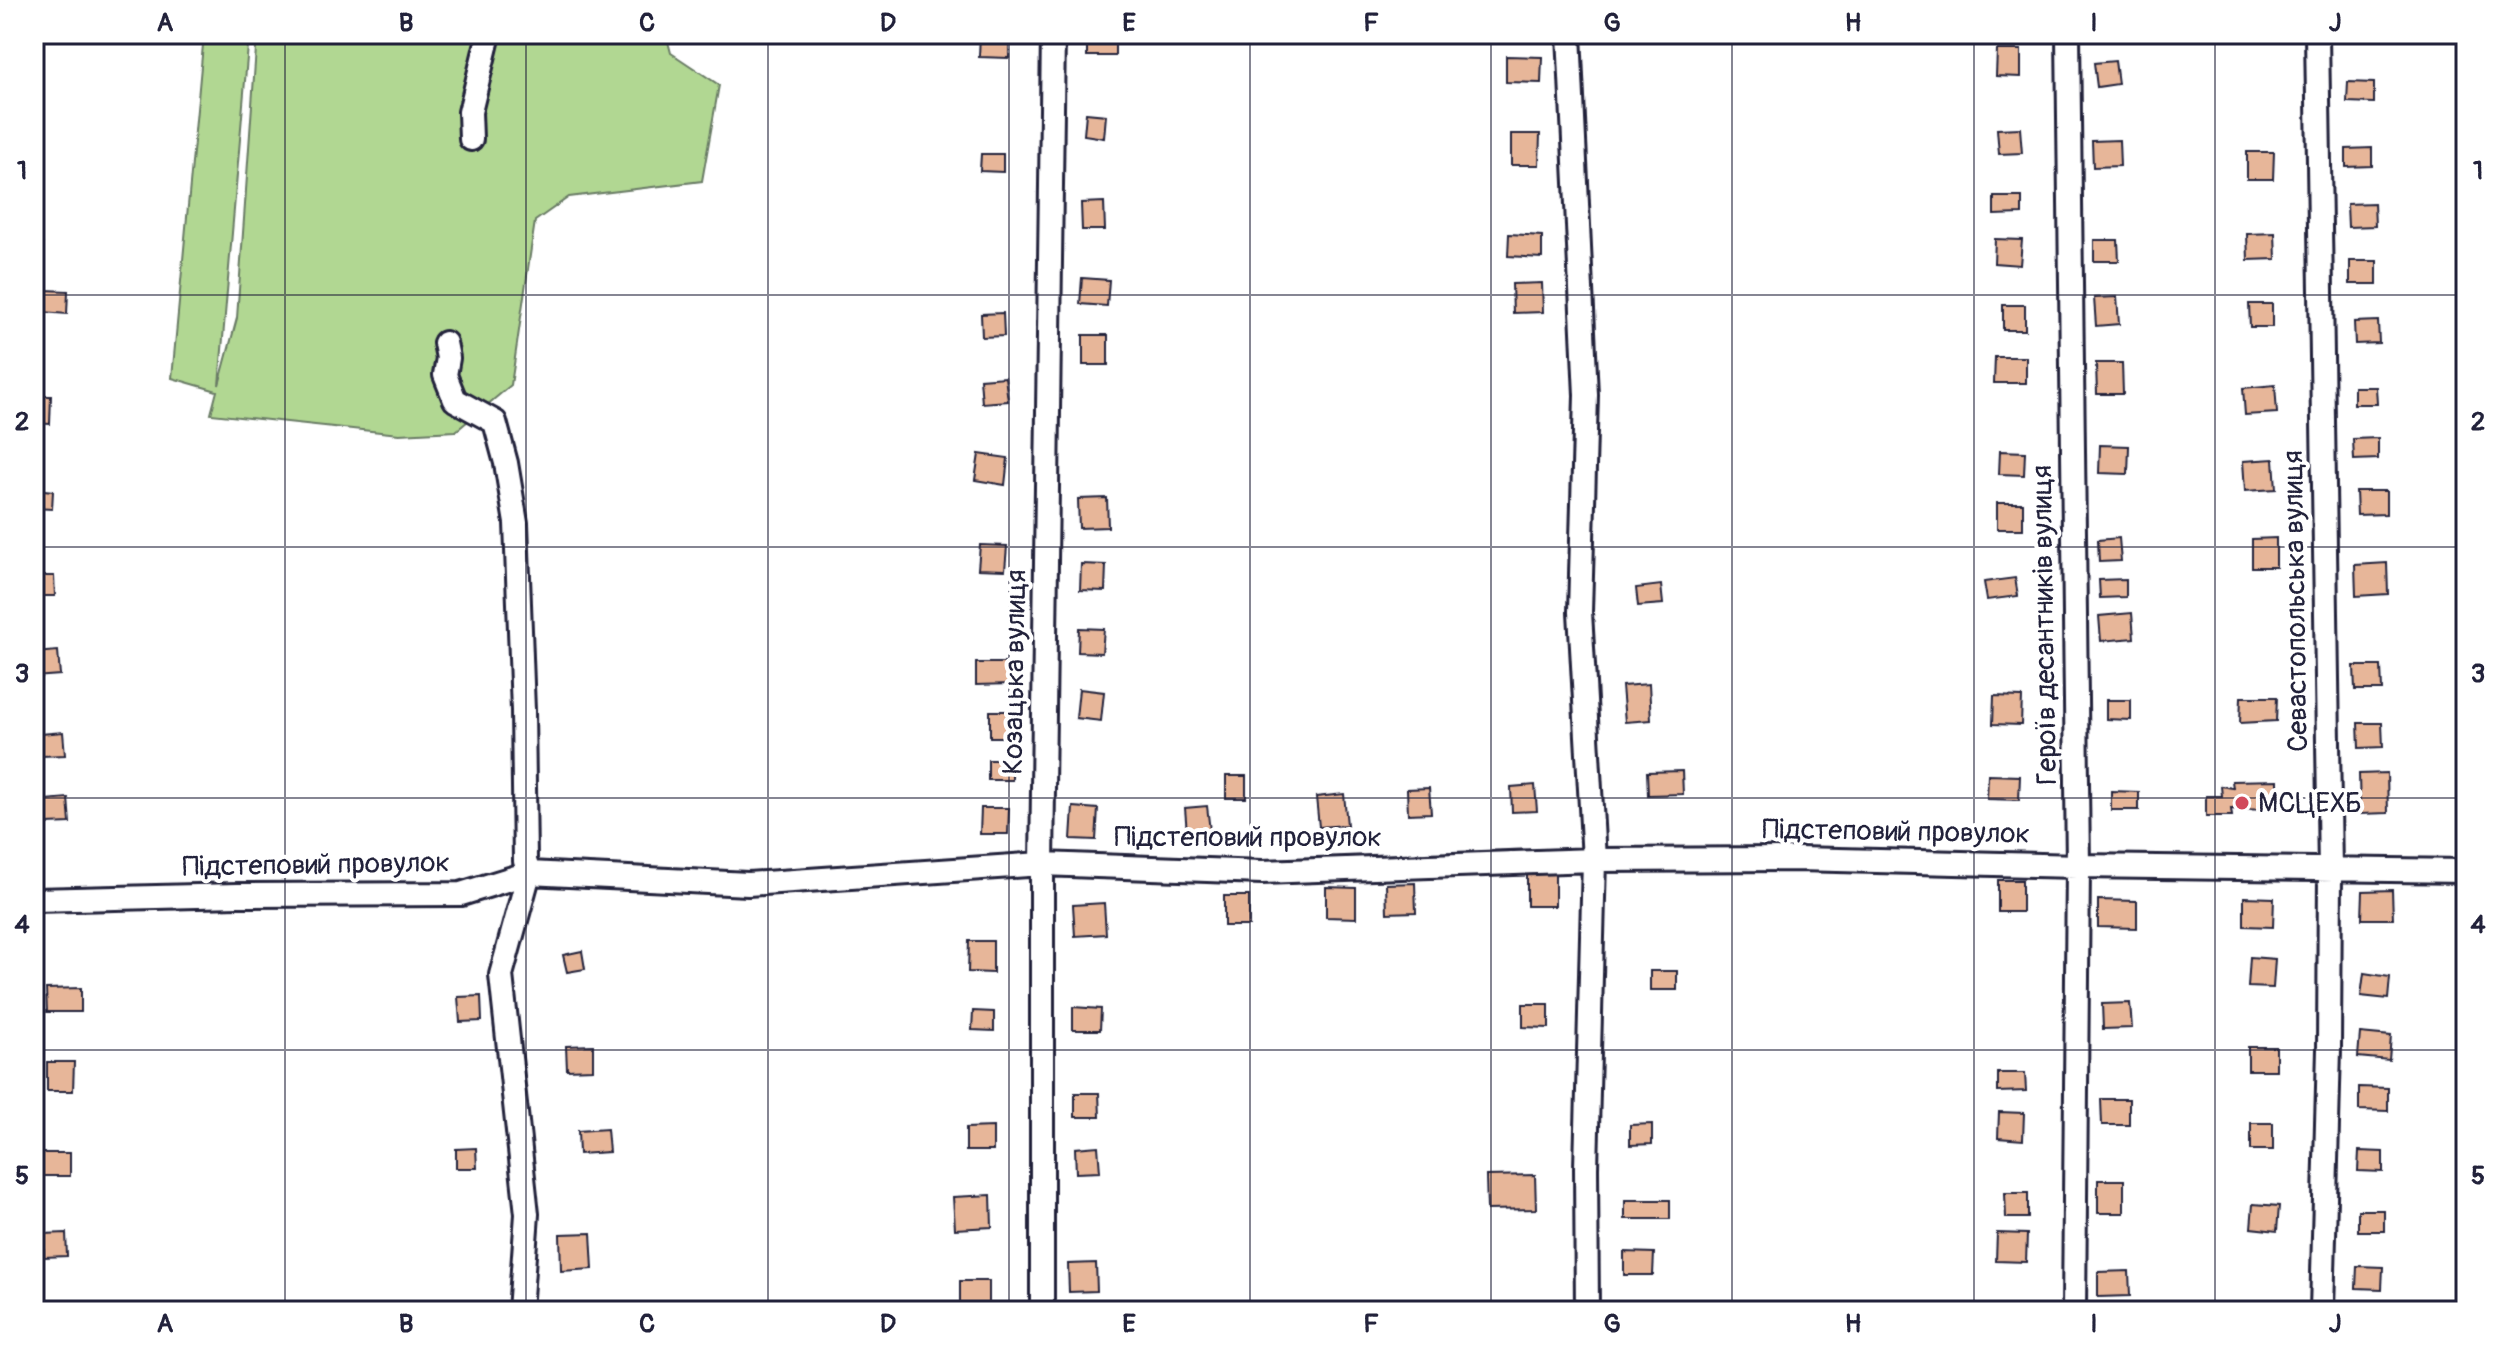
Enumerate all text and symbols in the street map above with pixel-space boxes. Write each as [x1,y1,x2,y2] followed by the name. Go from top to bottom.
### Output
[157,7,174,39] text: A
[399,7,413,39] text: B
[639,7,655,39] text: C
[880,7,896,39] text: D
[1122,7,1136,39] text: E
[1363,7,1379,39] text: F
[1603,7,1621,39] text: G
[1845,7,1861,39] text: H
[2090,7,2098,39] text: I
[2329,7,2341,39] text: J
[17,155,27,187] text: 1
[2473,155,2483,187] text: 1
[15,406,29,438] text: 2
[2471,406,2485,438] text: 2
[2276,450,2316,752] street label: Севастопольська вулиця
[2025,465,2065,785] street label: Героїв десантників вулиця
[996,569,1034,775] street label: Козацька вулиця
[15,658,29,690] text: 3
[2471,658,2485,690] text: 3
[2258,786,2362,821] place label: МСЦЕХБ
[2233,794,2251,812] marker: МСЦЕХБ
[1762,812,2030,852] street label: Підстеповий провулок
[1114,820,1382,855] street label: Підстеповий провулок
[182,845,450,885] street label: Підстеповий провулок
[14,909,30,941] text: 4
[2470,909,2486,941] text: 4
[15,1160,29,1192] text: 5
[2471,1160,2485,1192] text: 5
[157,1308,174,1340] text: A
[399,1308,413,1340] text: B
[639,1308,655,1340] text: C
[880,1308,896,1340] text: D
[1122,1308,1136,1340] text: E
[1363,1308,1379,1340] text: F
[1603,1308,1621,1340] text: G
[1845,1308,1861,1340] text: H
[2090,1308,2098,1340] text: I
[2329,1308,2341,1340] text: J

